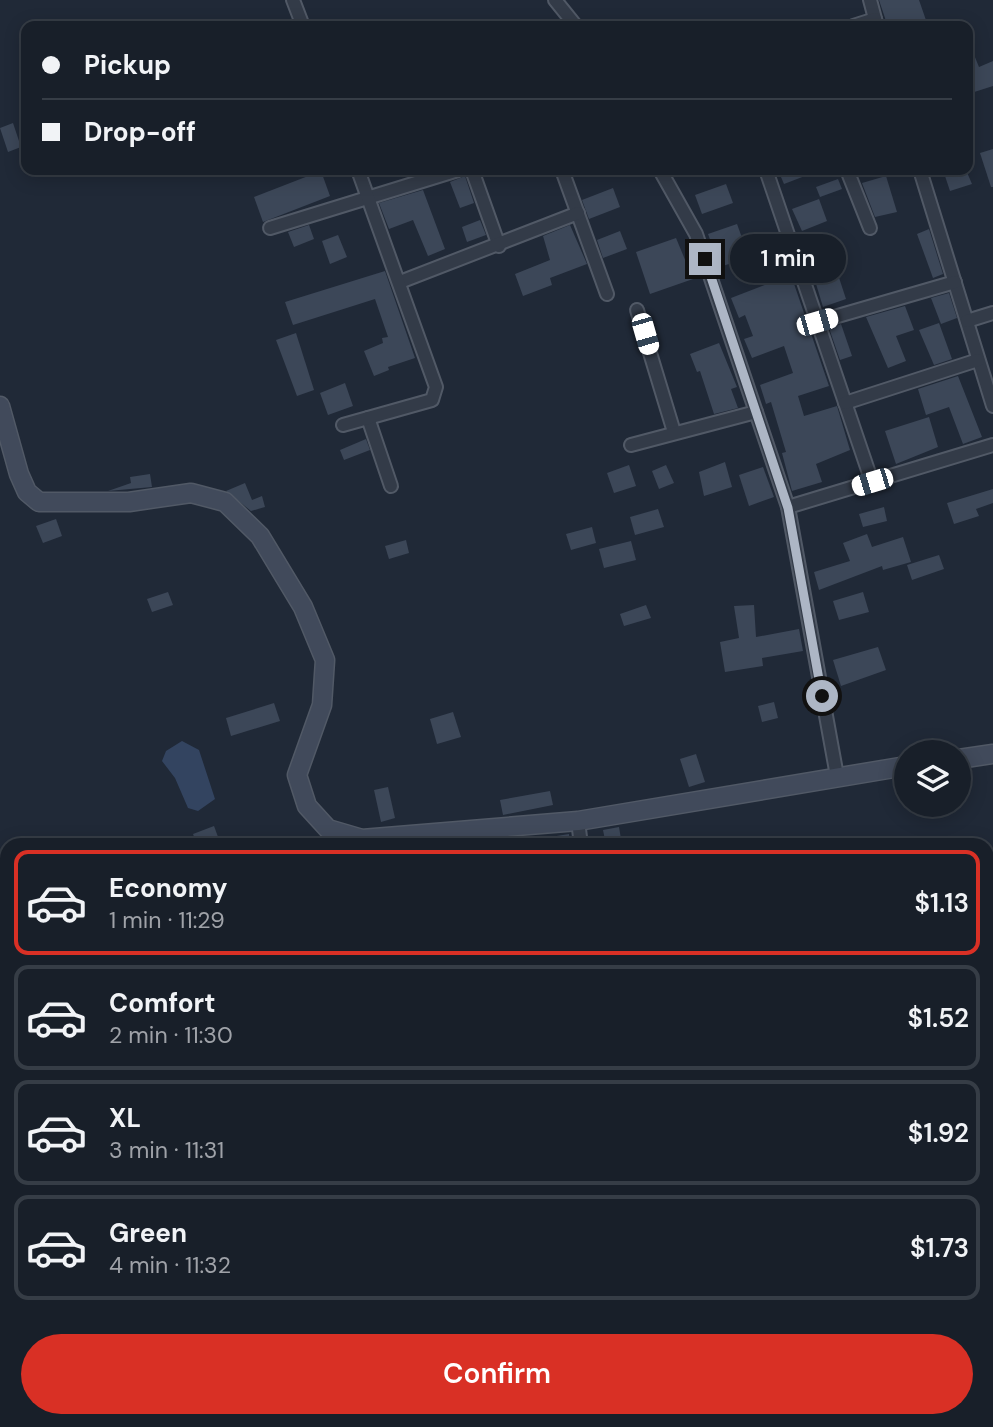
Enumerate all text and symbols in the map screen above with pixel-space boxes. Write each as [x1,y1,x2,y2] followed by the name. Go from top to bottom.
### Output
[84,48,171,82] text: Pickup
[84,115,196,149] text: Drop-off
[730,234,845,284] callout: 1 min
[689,243,721,275] route end
[761,243,815,273] text: 1 min
[794,306,841,338] car
[630,311,661,357] car
[849,466,896,498] car
[806,680,838,712] route start
[894,740,971,817] map controls
[894,740,971,817] button: layers
[25,871,88,934] icon: car
[109,871,227,905] text: Economy
[914,886,969,920] text: $1.13
[109,905,225,935] text: 1 min · 11:29
[25,986,88,1049] icon: car
[109,986,215,1020] text: Comfort
[907,1001,969,1035] text: $1.52
[109,1020,233,1050] text: 2 min · 11:30
[25,1101,88,1164] icon: car
[109,1101,141,1135] text: XL
[908,1116,969,1150] text: $1.92
[109,1135,224,1165] text: 3 min · 11:31
[25,1216,88,1279] icon: car
[109,1216,187,1250] text: Green
[910,1231,969,1265] text: $1.73
[109,1250,231,1280] text: 4 min · 11:32
[21,1334,973,1414] button: Confirm

